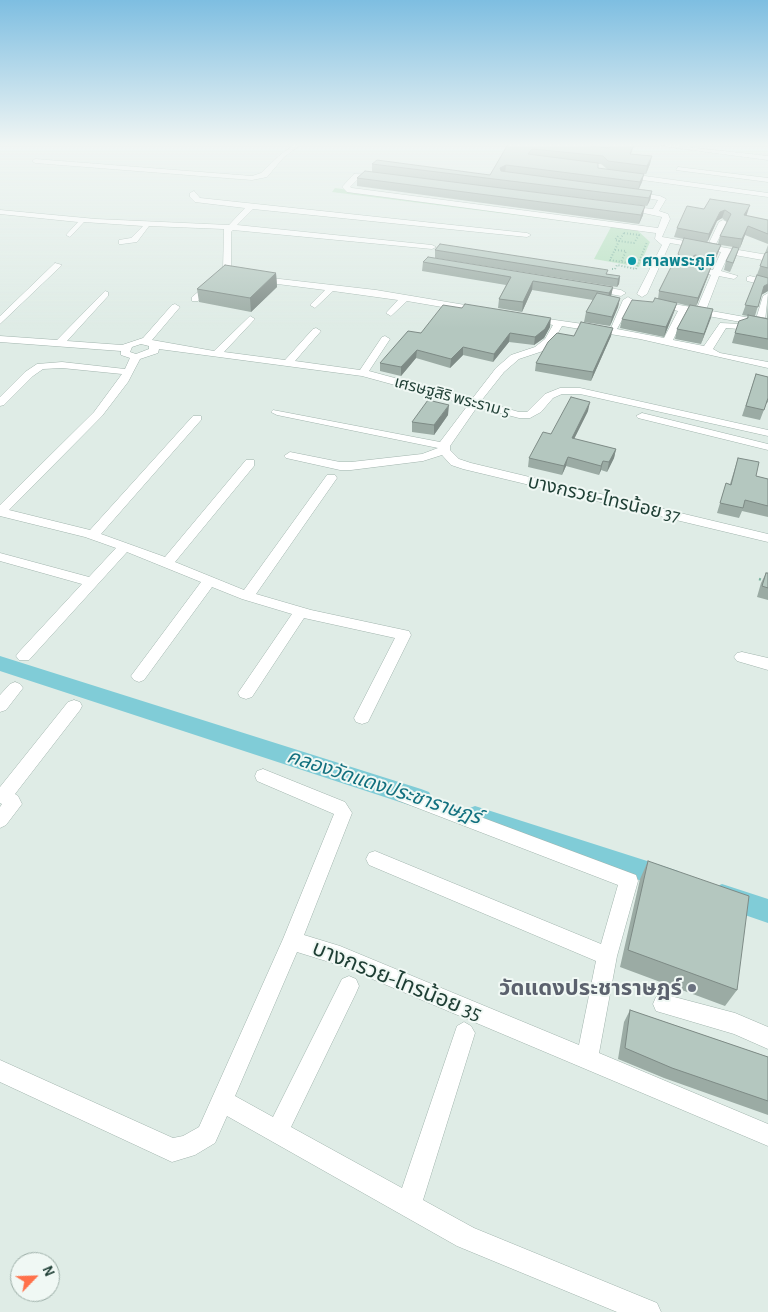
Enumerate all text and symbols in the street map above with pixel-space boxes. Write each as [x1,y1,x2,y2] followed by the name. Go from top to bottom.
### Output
[642,251,715,271] place label: ศาลพระภูมิ
[626,255,638,267] marker: ศาลพระภูมิ
[392,372,512,422] street label: เศรษฐสิริ พระราม 5
[525,470,683,528] street label: บางกรวย-ไทรน้อย 37
[284,744,484,830] water label: คลองวัดแดงประชาราษฎร์
[308,935,486,1027] street label: บางกรวย-ไทรน้อย 35
[499,975,682,1001] place label: วัดแดงประชาราษฎร์
[686,982,698,994] marker: วัดแดงประชาราษฎร์
[10,1252,60,1302] north arrow
[39,1264,56,1279] text: N

